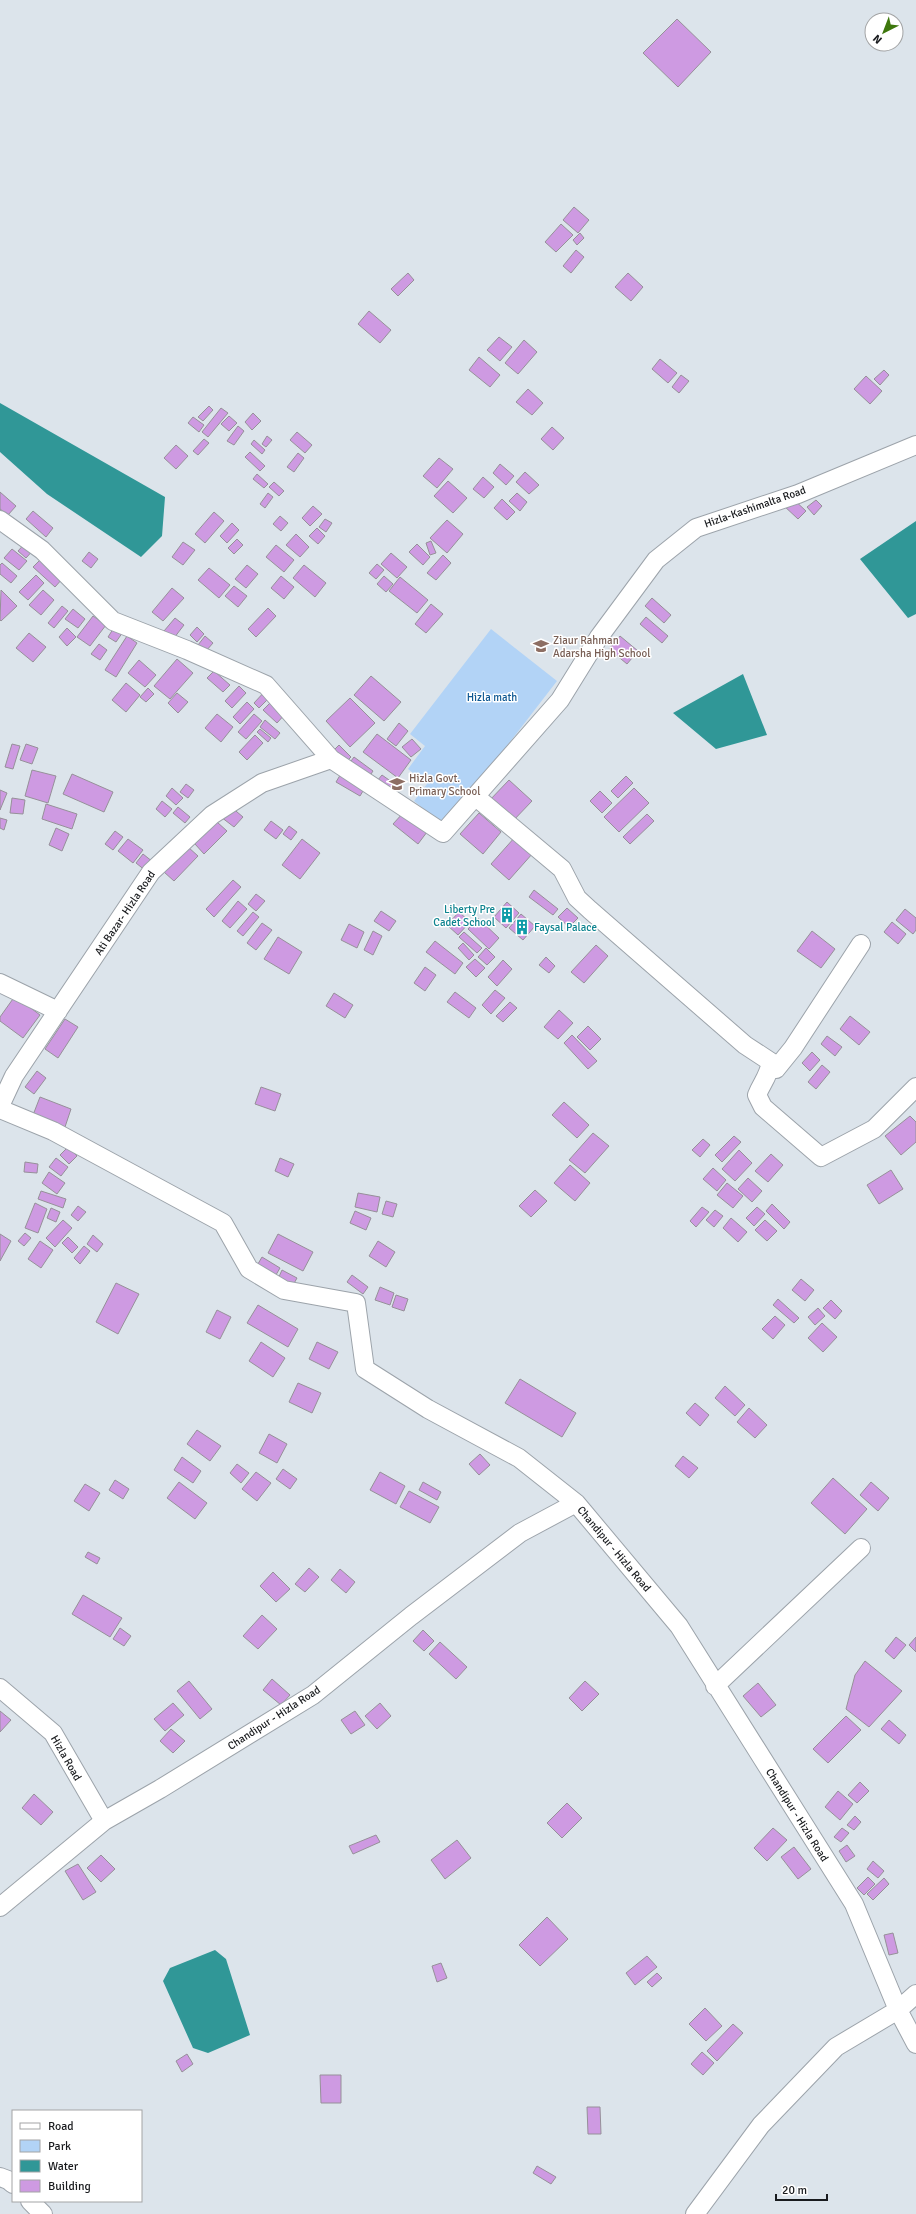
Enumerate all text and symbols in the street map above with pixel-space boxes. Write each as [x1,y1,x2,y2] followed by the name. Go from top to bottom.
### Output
[864,12,904,52] north arrow
[870,32,885,46] text: N
[702,483,808,531] street label: Hizla-Kashimalta Road
[553,634,650,660] place label: Ziaur Rahman Adarsha High School
[532,637,550,655] school or university icon: Ziaur Rahman Adarsha High School
[467,691,517,704] park label: Hizla math
[409,772,480,798] place label: Hizla Govt. Primary School
[388,775,406,793] school or university icon: Hizla Govt. Primary School
[92,868,158,958] street label: Ati Bazar- Hizla Road
[433,903,495,929] place label: Liberty Pre Cadet School
[498,906,516,924] building icon: Liberty Pre Cadet School
[513,918,531,936] building icon: Faysal Palace
[534,921,597,934] place label: Faysal Palace
[574,1504,654,1595] street label: Chandipur - Hizla Road
[225,1683,323,1753] street label: Chandipur - Hizla Road
[48,1733,84,1783] street label: Hizla Road
[763,1766,831,1864] street label: Chandipur - Hizla Road
[12,2110,142,2202] legend
[48,2119,74,2134] text: Road
[48,2139,71,2154] text: Park
[48,2159,79,2174] text: Water
[776,2176,827,2202] scale bar
[48,2179,91,2194] text: Building
[782,2183,807,2198] text: 20 m

